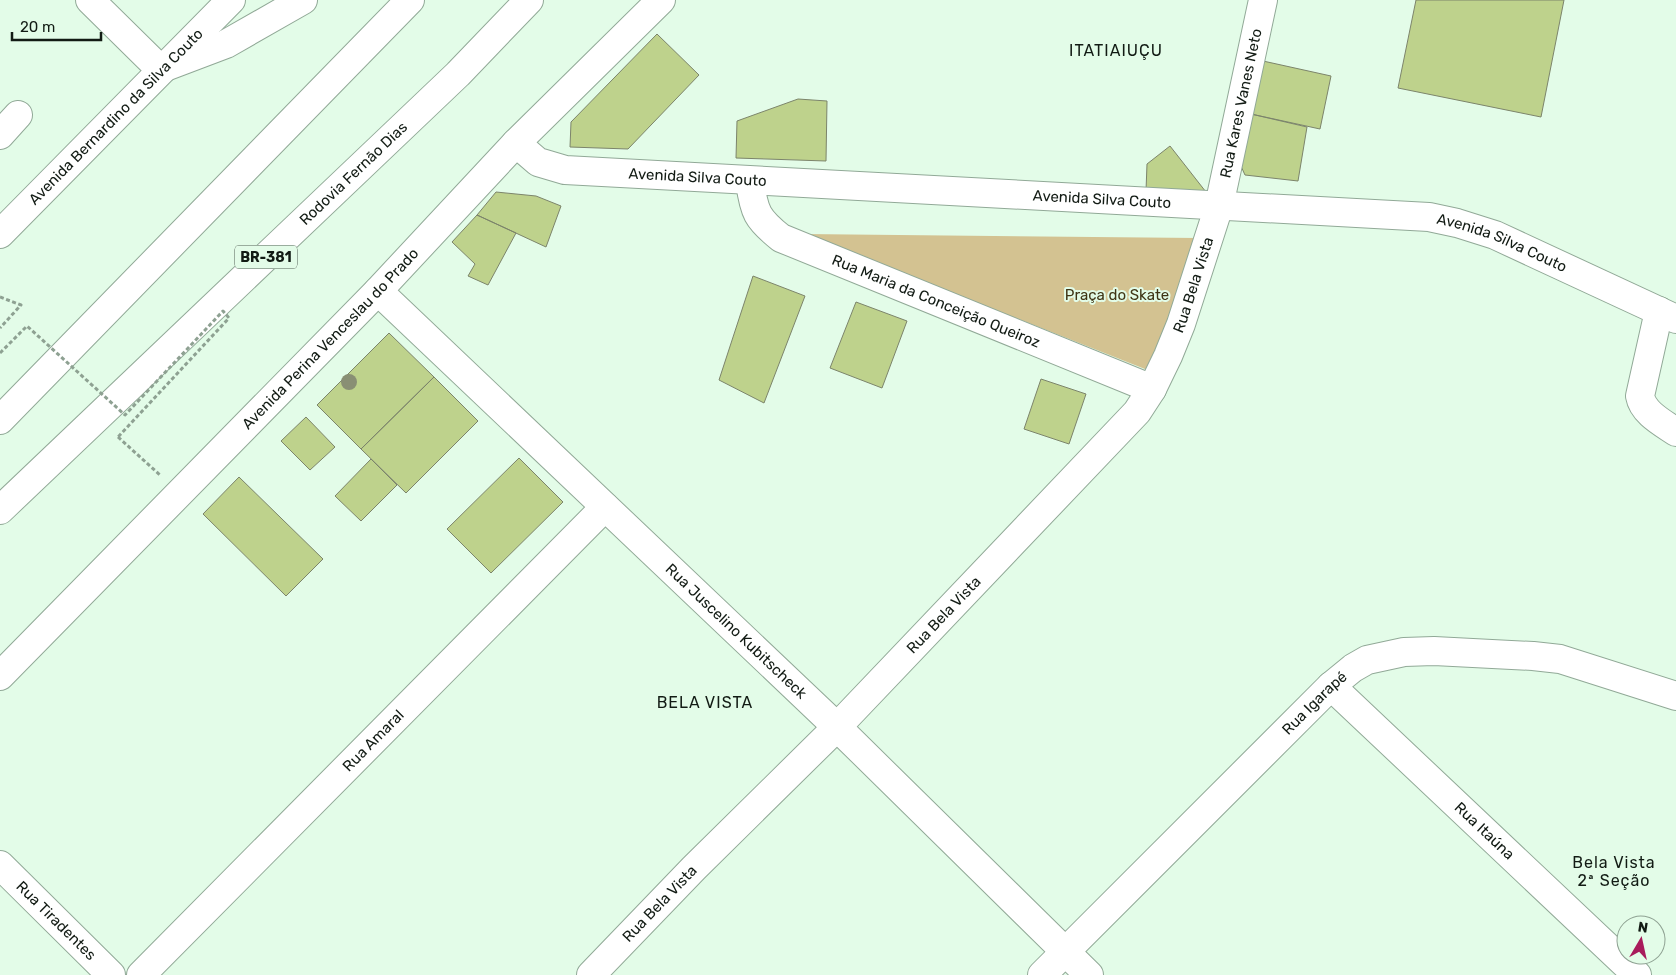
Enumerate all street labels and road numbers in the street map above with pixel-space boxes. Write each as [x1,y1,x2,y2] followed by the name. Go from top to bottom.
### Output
[25,25,207,208] street label: Avenida Bernardino da Silva Couto
[1216,27,1266,180] street label: Rua Kares Vanes Neto
[296,118,411,229] street label: Rodovia Fernão Dias
[628,164,767,190] street label: Avenida Silva Couto
[1032,186,1172,212] street label: Avenida Silva Couto
[1435,210,1570,276] street label: Avenida Silva Couto
[1169,235,1217,336] street label: Rua Bela Vista
[238,244,422,433] street label: Avenida Perina Venceslau do Prado
[235,246,297,268] road number: BR-381
[829,251,1043,352] street label: Rua Maria da Conceição Queiroz
[662,560,811,703] street label: Rua Juscelino Kubitscheck
[903,573,985,657] street label: Rua Bela Vista
[1278,668,1351,739] street label: Rua Igarapé
[339,706,408,775] street label: Rua Amaral
[1451,798,1518,863] street label: Rua Itaúna
[619,862,701,946] street label: Rua Bela Vista
[13,877,100,964] street label: Rua Tiradentes

